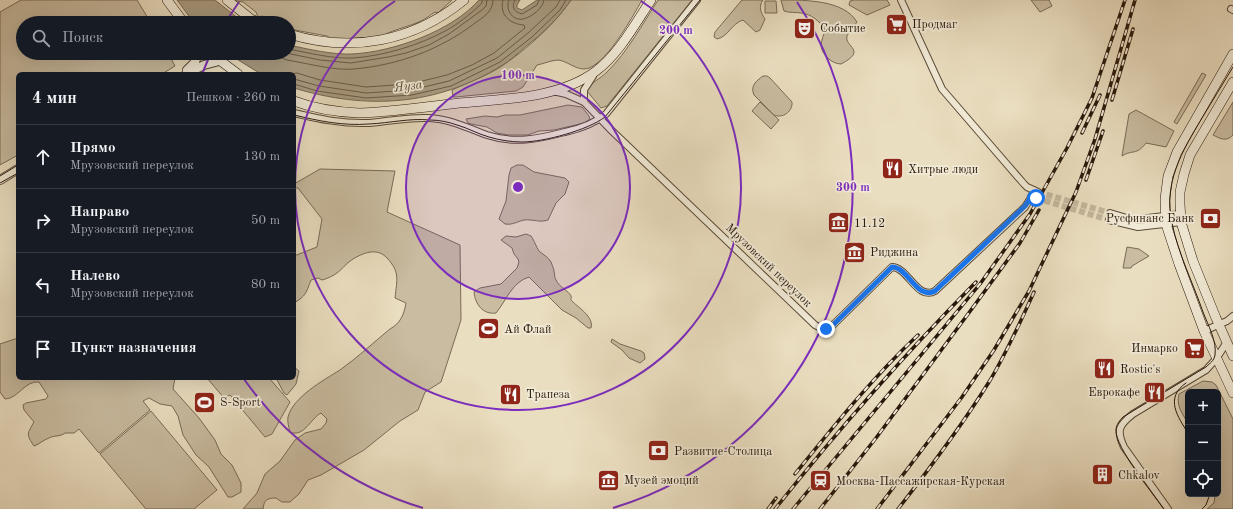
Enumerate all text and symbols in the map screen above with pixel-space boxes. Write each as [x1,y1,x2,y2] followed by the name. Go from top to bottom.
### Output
[883,11,909,37] supermarket icon: Продмаг
[792,15,818,41] theatre icon: Событие
[16,16,296,60] search box
[912,19,957,31] place label: Продмаг
[820,23,866,35] place label: Событие
[659,25,693,37] text: 200 m
[30,27,52,49] icon: search
[62,31,103,46] text: Поиск
[501,70,535,82] text: 100 m
[393,78,423,95] water label: Яуза
[32,90,77,107] text: 4 мин
[186,91,280,104] text: Пешком · 260 m
[70,141,116,156] text: Прямо
[32,146,54,168] icon: ahead
[243,150,280,163] text: 130 m
[879,156,905,182] restaurant icon: Хитрые люди
[70,159,194,172] text: Мрузовский переулок
[908,164,978,176] place label: Хитрые люди
[511,180,525,194] centre of rings
[836,182,870,194] text: 300 m
[1027,189,1045,207] route start
[70,205,129,220] text: Направо
[1197,205,1223,231] bank icon: Русфинанс Банк
[32,210,54,232] icon: right
[825,210,851,236] museum icon: 11.12
[1106,213,1194,225] place label: Русфинанс Банк
[251,214,280,227] text: 50 m
[854,218,885,230] place label: 11.12
[723,222,814,310] street label: Мрузовский переулок
[70,223,194,236] text: Мрузовский переулок
[842,239,868,265] museum icon: Риджина
[870,247,918,259] place label: Риджина
[70,269,120,284] text: Налево
[32,274,54,296] icon: left
[251,278,280,291] text: 80 m
[70,287,194,300] text: Мрузовский переулок
[476,316,502,342] sports icon: Ай Флай
[817,320,835,338] route end
[504,324,552,336] place label: Ай Флай
[1181,335,1207,361] supermarket icon: Инмарко
[32,338,54,360] icon: arrive
[70,341,197,356] text: Пункт назначения
[1131,343,1178,355] place label: Инмарко
[1091,356,1117,382] restaurant icon: Rostic's
[1120,364,1161,376] place label: Rostic's
[1142,379,1168,405] restaurant icon: Еврокафе
[497,381,523,407] restaurant icon: Трапеза
[1088,387,1140,399] place label: Еврокафе
[192,389,218,415] sports icon: S-Sport
[526,389,570,401] place label: Трапеза
[1185,389,1221,497] map controls
[1185,389,1221,425] button: +
[220,397,261,409] place label: S-Sport
[1185,425,1221,461] button: −
[646,438,672,464] bank icon: Развитие-Столица
[674,446,772,458] place label: Развитие-Столица
[1185,461,1221,497] button: locate
[1090,462,1116,488] building icon: Chkalov
[596,467,622,493] museum icon: Музей эмоций
[807,468,833,494] station icon: Москва-Пассажирская-Курская
[1118,470,1160,482] place label: Chkalov
[624,475,699,487] place label: Музей эмоций
[836,476,1005,488] place label: Москва-Пассажирская-Курская

